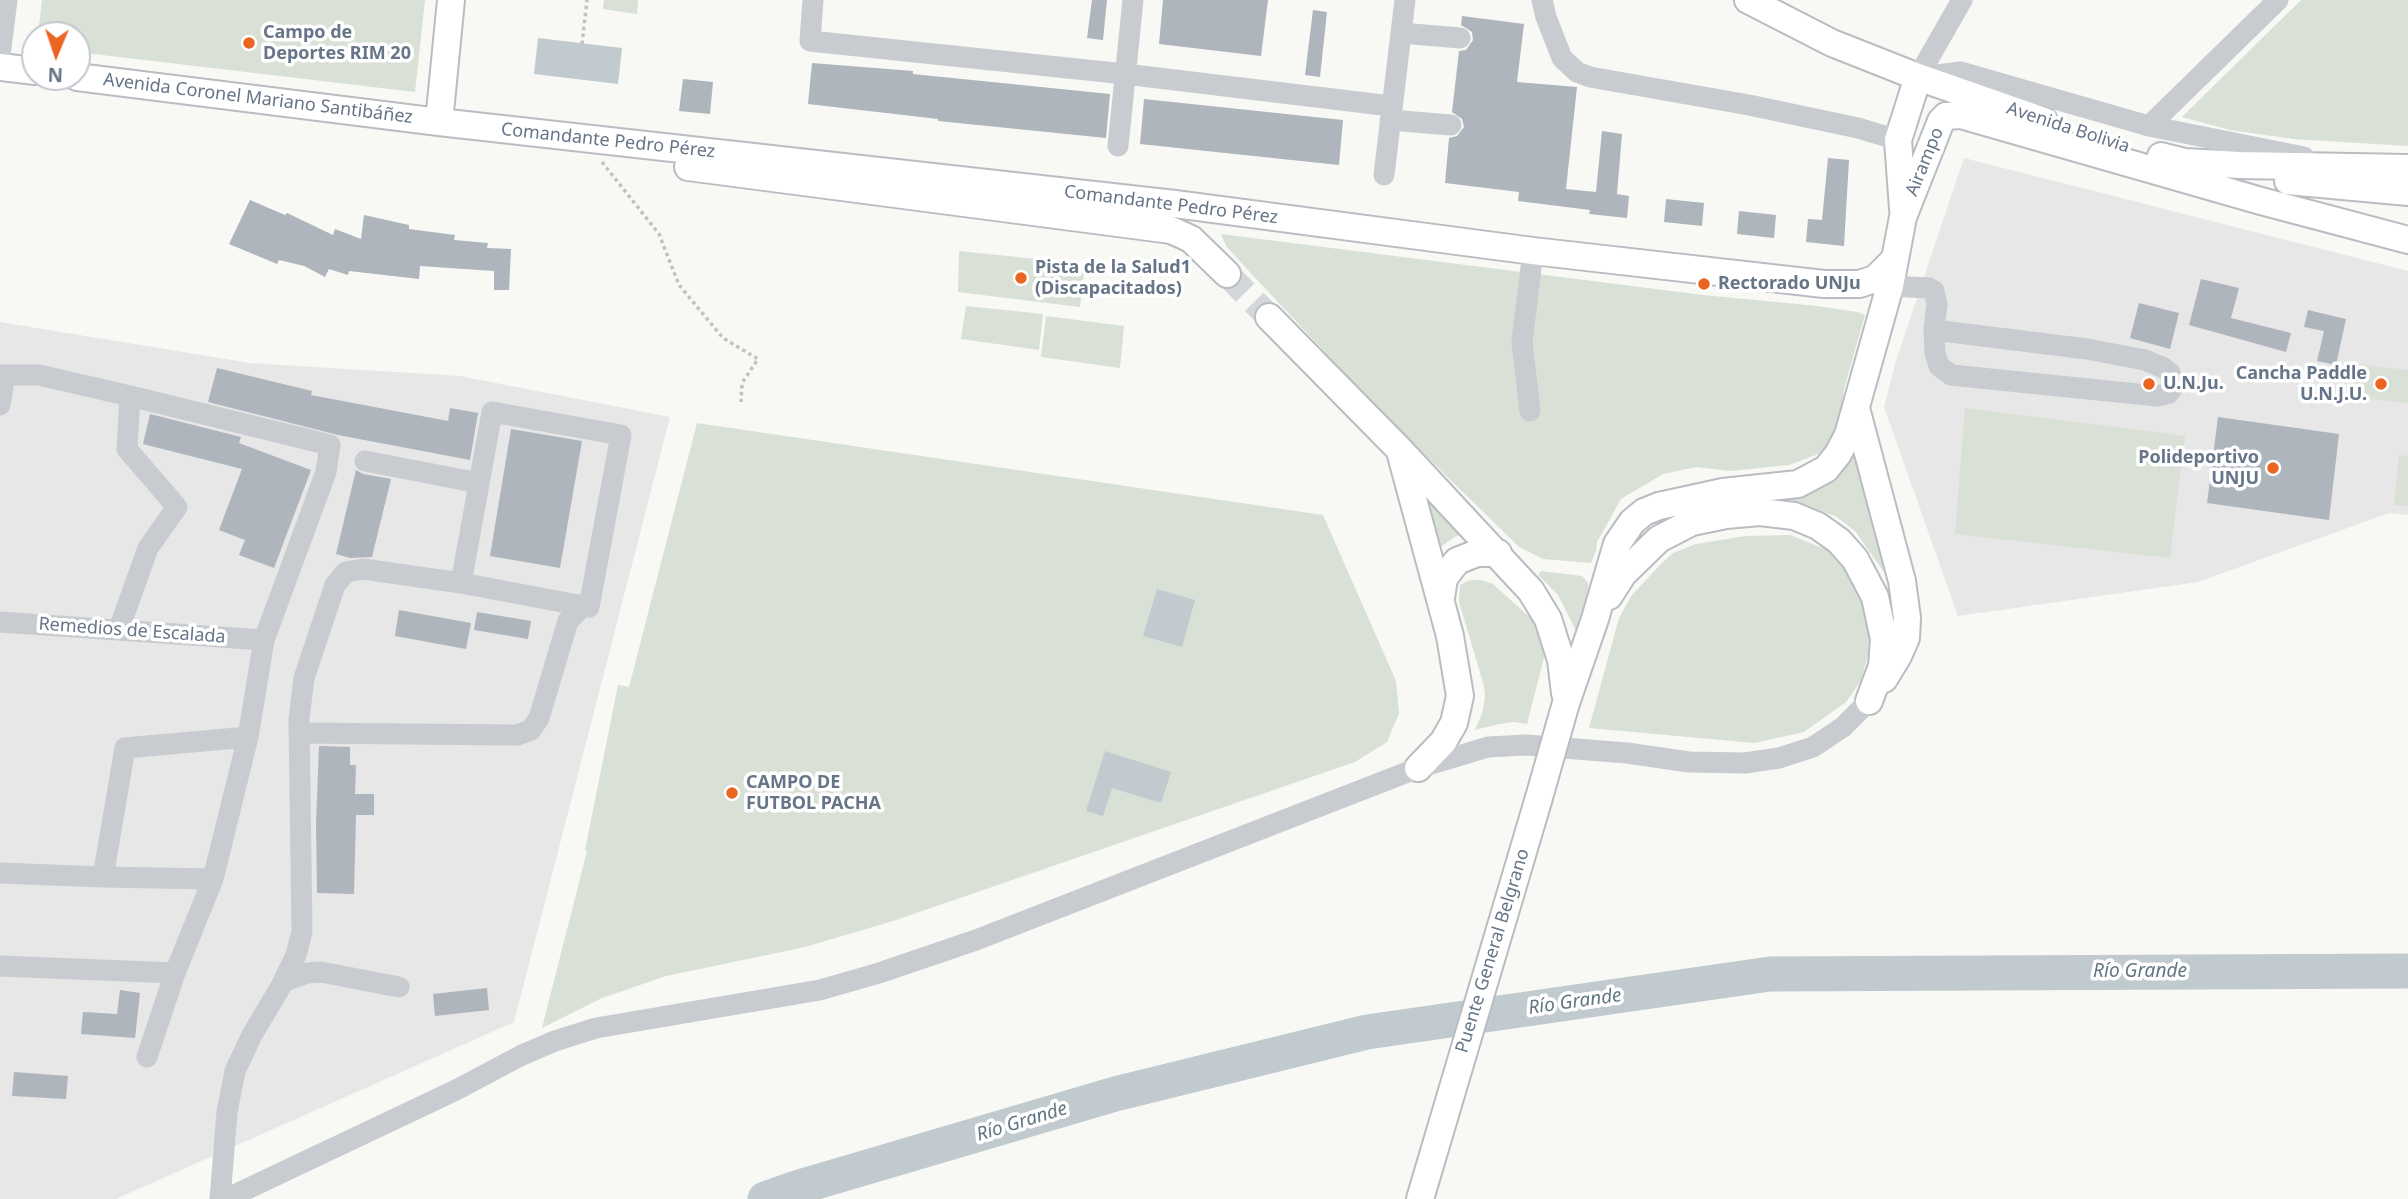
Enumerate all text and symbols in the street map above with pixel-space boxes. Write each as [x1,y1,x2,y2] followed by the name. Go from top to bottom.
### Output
[21,21,91,91] north arrow
[263,22,411,64] place label: Campo de Deportes RIM 20
[241,35,257,51] marker: Campo de Deportes RIM 20
[47,62,64,88] text: N
[102,69,414,129] street label: Avenida Coronel Mariano Santibáñez
[2004,98,2132,158] street label: Avenida Bolivia
[500,119,716,163] street label: Comandante Pedro Pérez
[1901,125,1949,199] street label: Airampo
[1063,181,1279,229] street label: Comandante Pedro Pérez
[1035,257,1191,300] place label: Pista de la Salud1 (Discapacitados)
[1013,270,1029,286] marker: Pista de la Salud1 (Discapacitados)
[1718,273,1861,295] place label: Rectorado UNJu
[1696,276,1712,292] marker: Rectorado UNJu
[2236,363,2367,406] place label: Cancha Paddle U.N.J.U.
[2163,373,2224,395] place label: U.N.Ju.
[2141,376,2157,392] marker: U.N.Ju.
[2373,376,2389,392] marker: Cancha Paddle U.N.J.U.
[2138,447,2259,490] place label: Polideportivo UNJU
[2265,460,2281,476] marker: Polideportivo UNJU
[38,614,226,648] street label: Remedios de Escalada
[746,772,881,814] place label: CAMPO DE FUTBOL PACHA
[724,785,740,801] marker: CAMPO DE FUTBOL PACHA
[1452,846,1534,1056] street label: Puente General Belgrano
[2093,961,2187,983] water label: Río Grande
[1527,984,1623,1020] water label: Río Grande
[974,1097,1070,1147] water label: Río Grande

